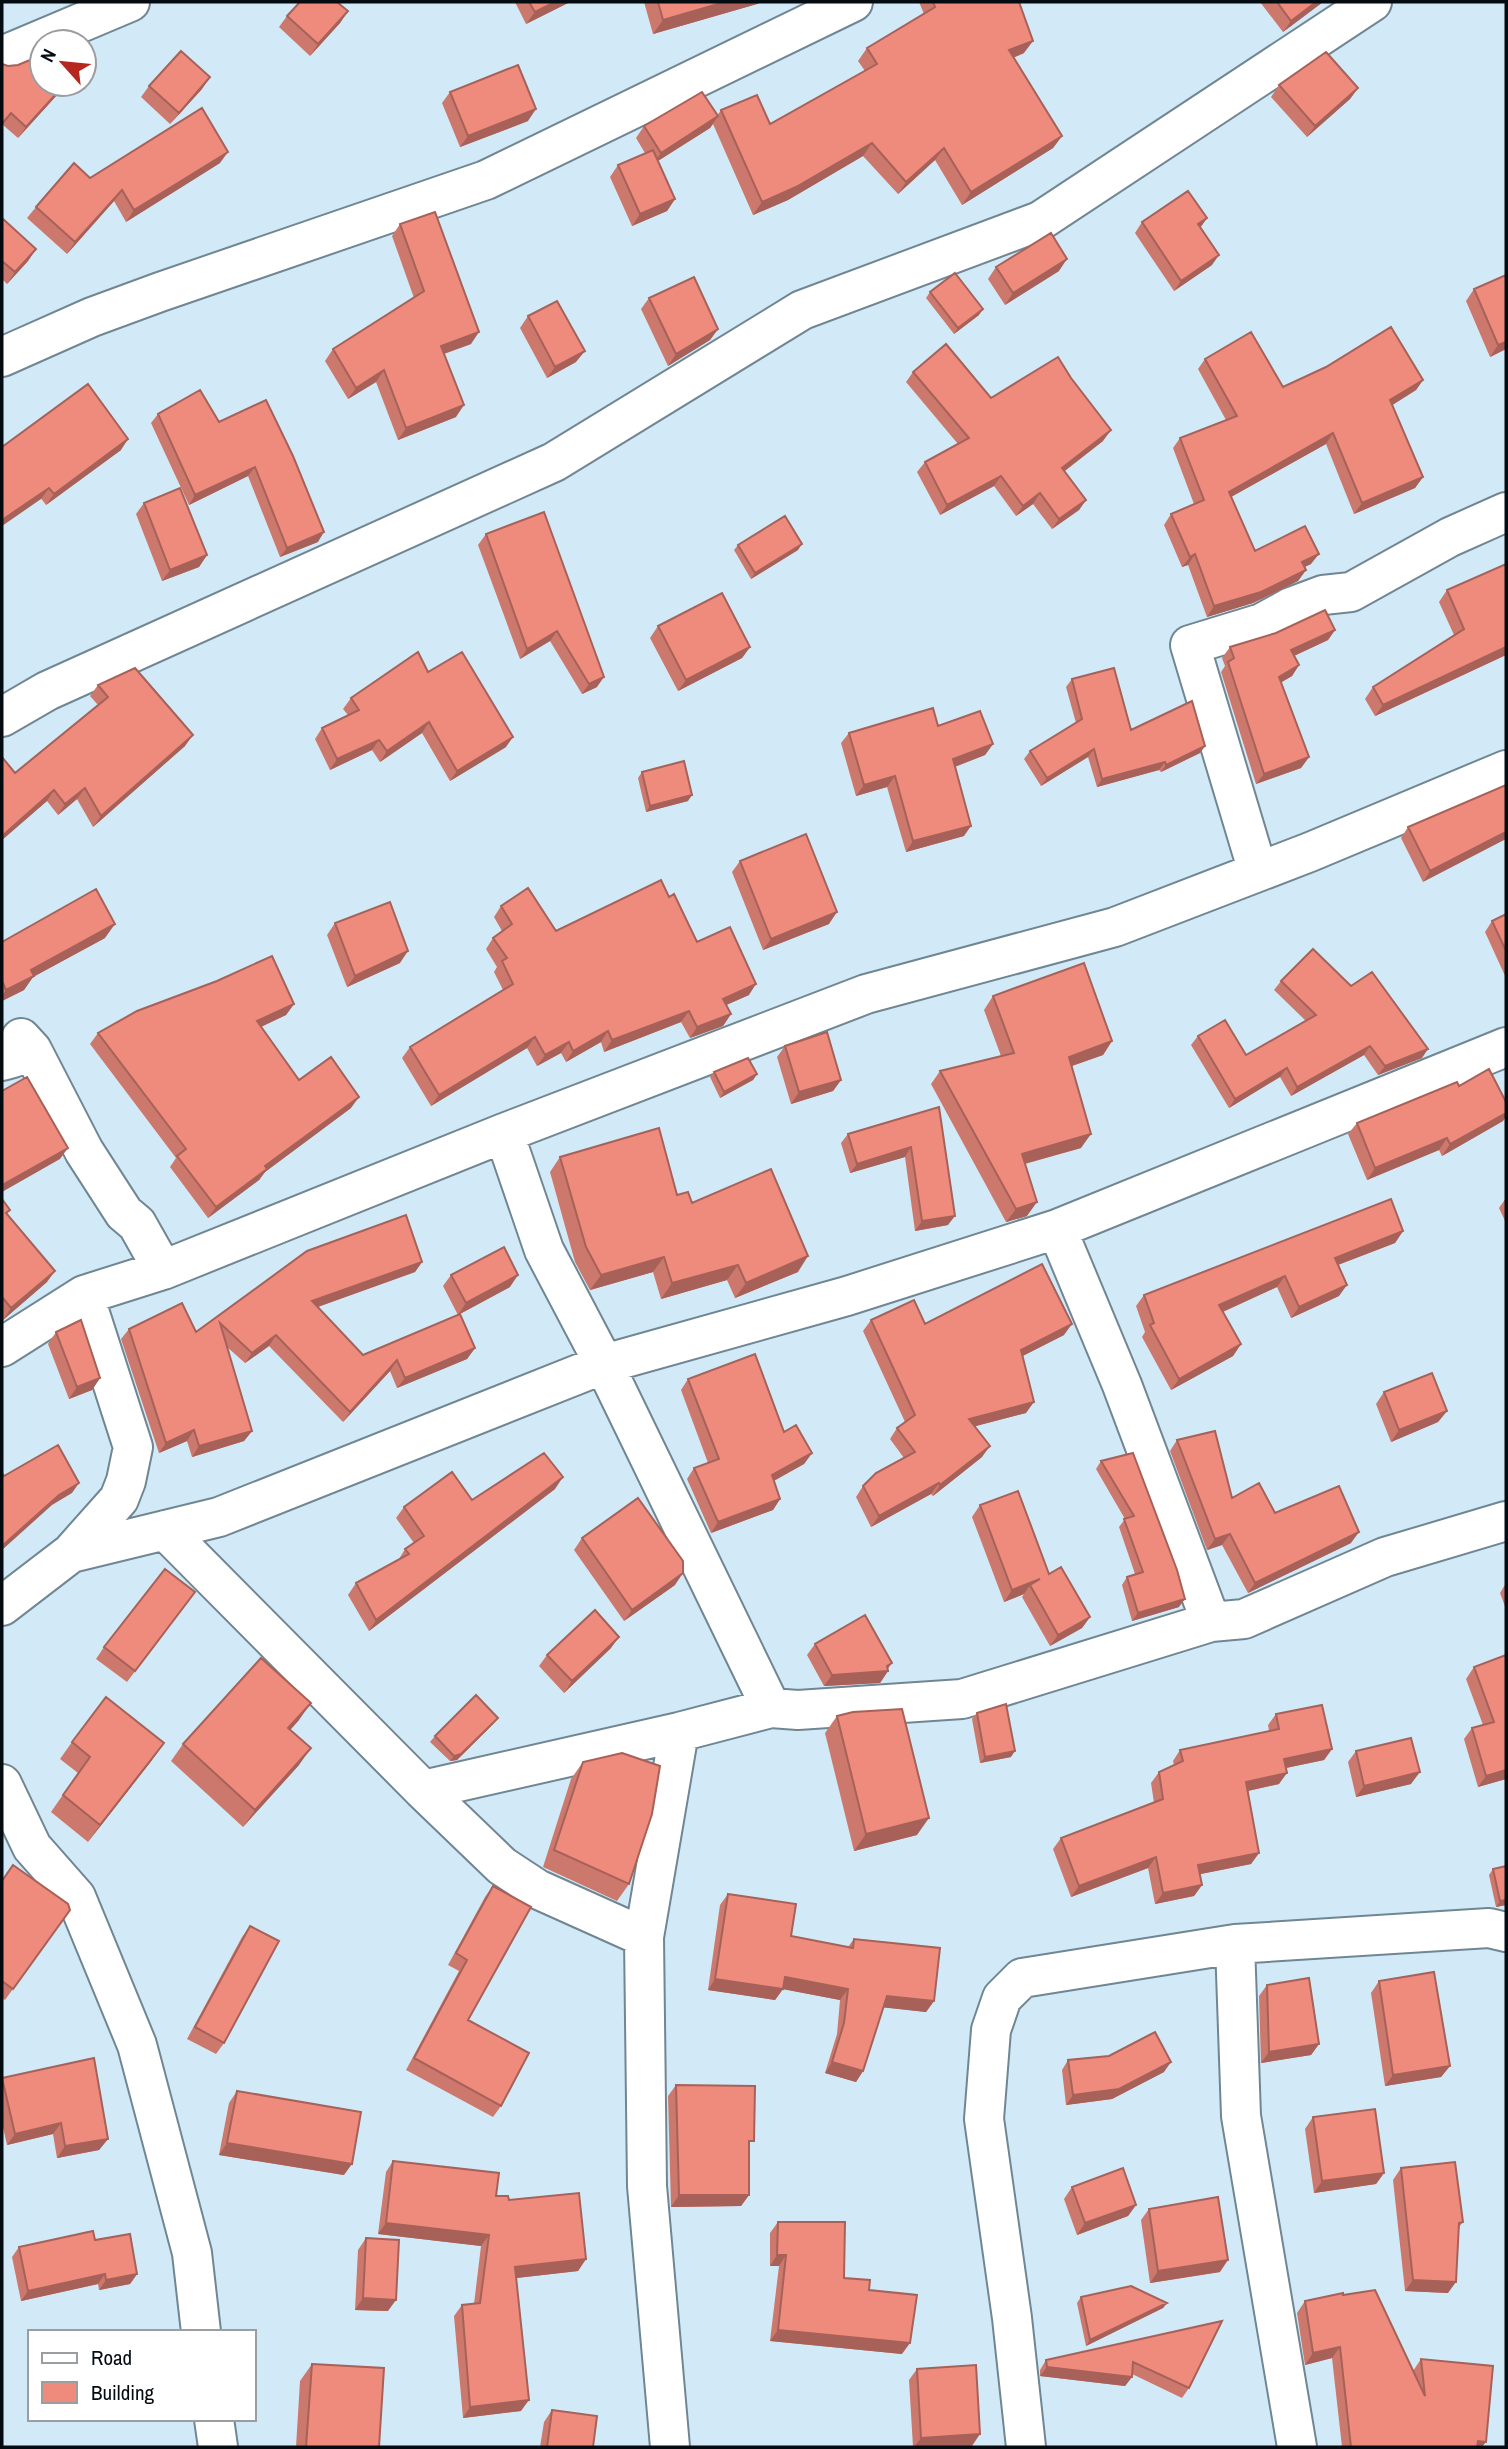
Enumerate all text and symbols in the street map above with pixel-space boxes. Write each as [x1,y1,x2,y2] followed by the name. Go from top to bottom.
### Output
[28,28,98,98] north arrow
[34,44,62,66] text: N
[28,2330,256,2421] legend
[91,2343,132,2372] text: Road
[91,2378,155,2407] text: Building

